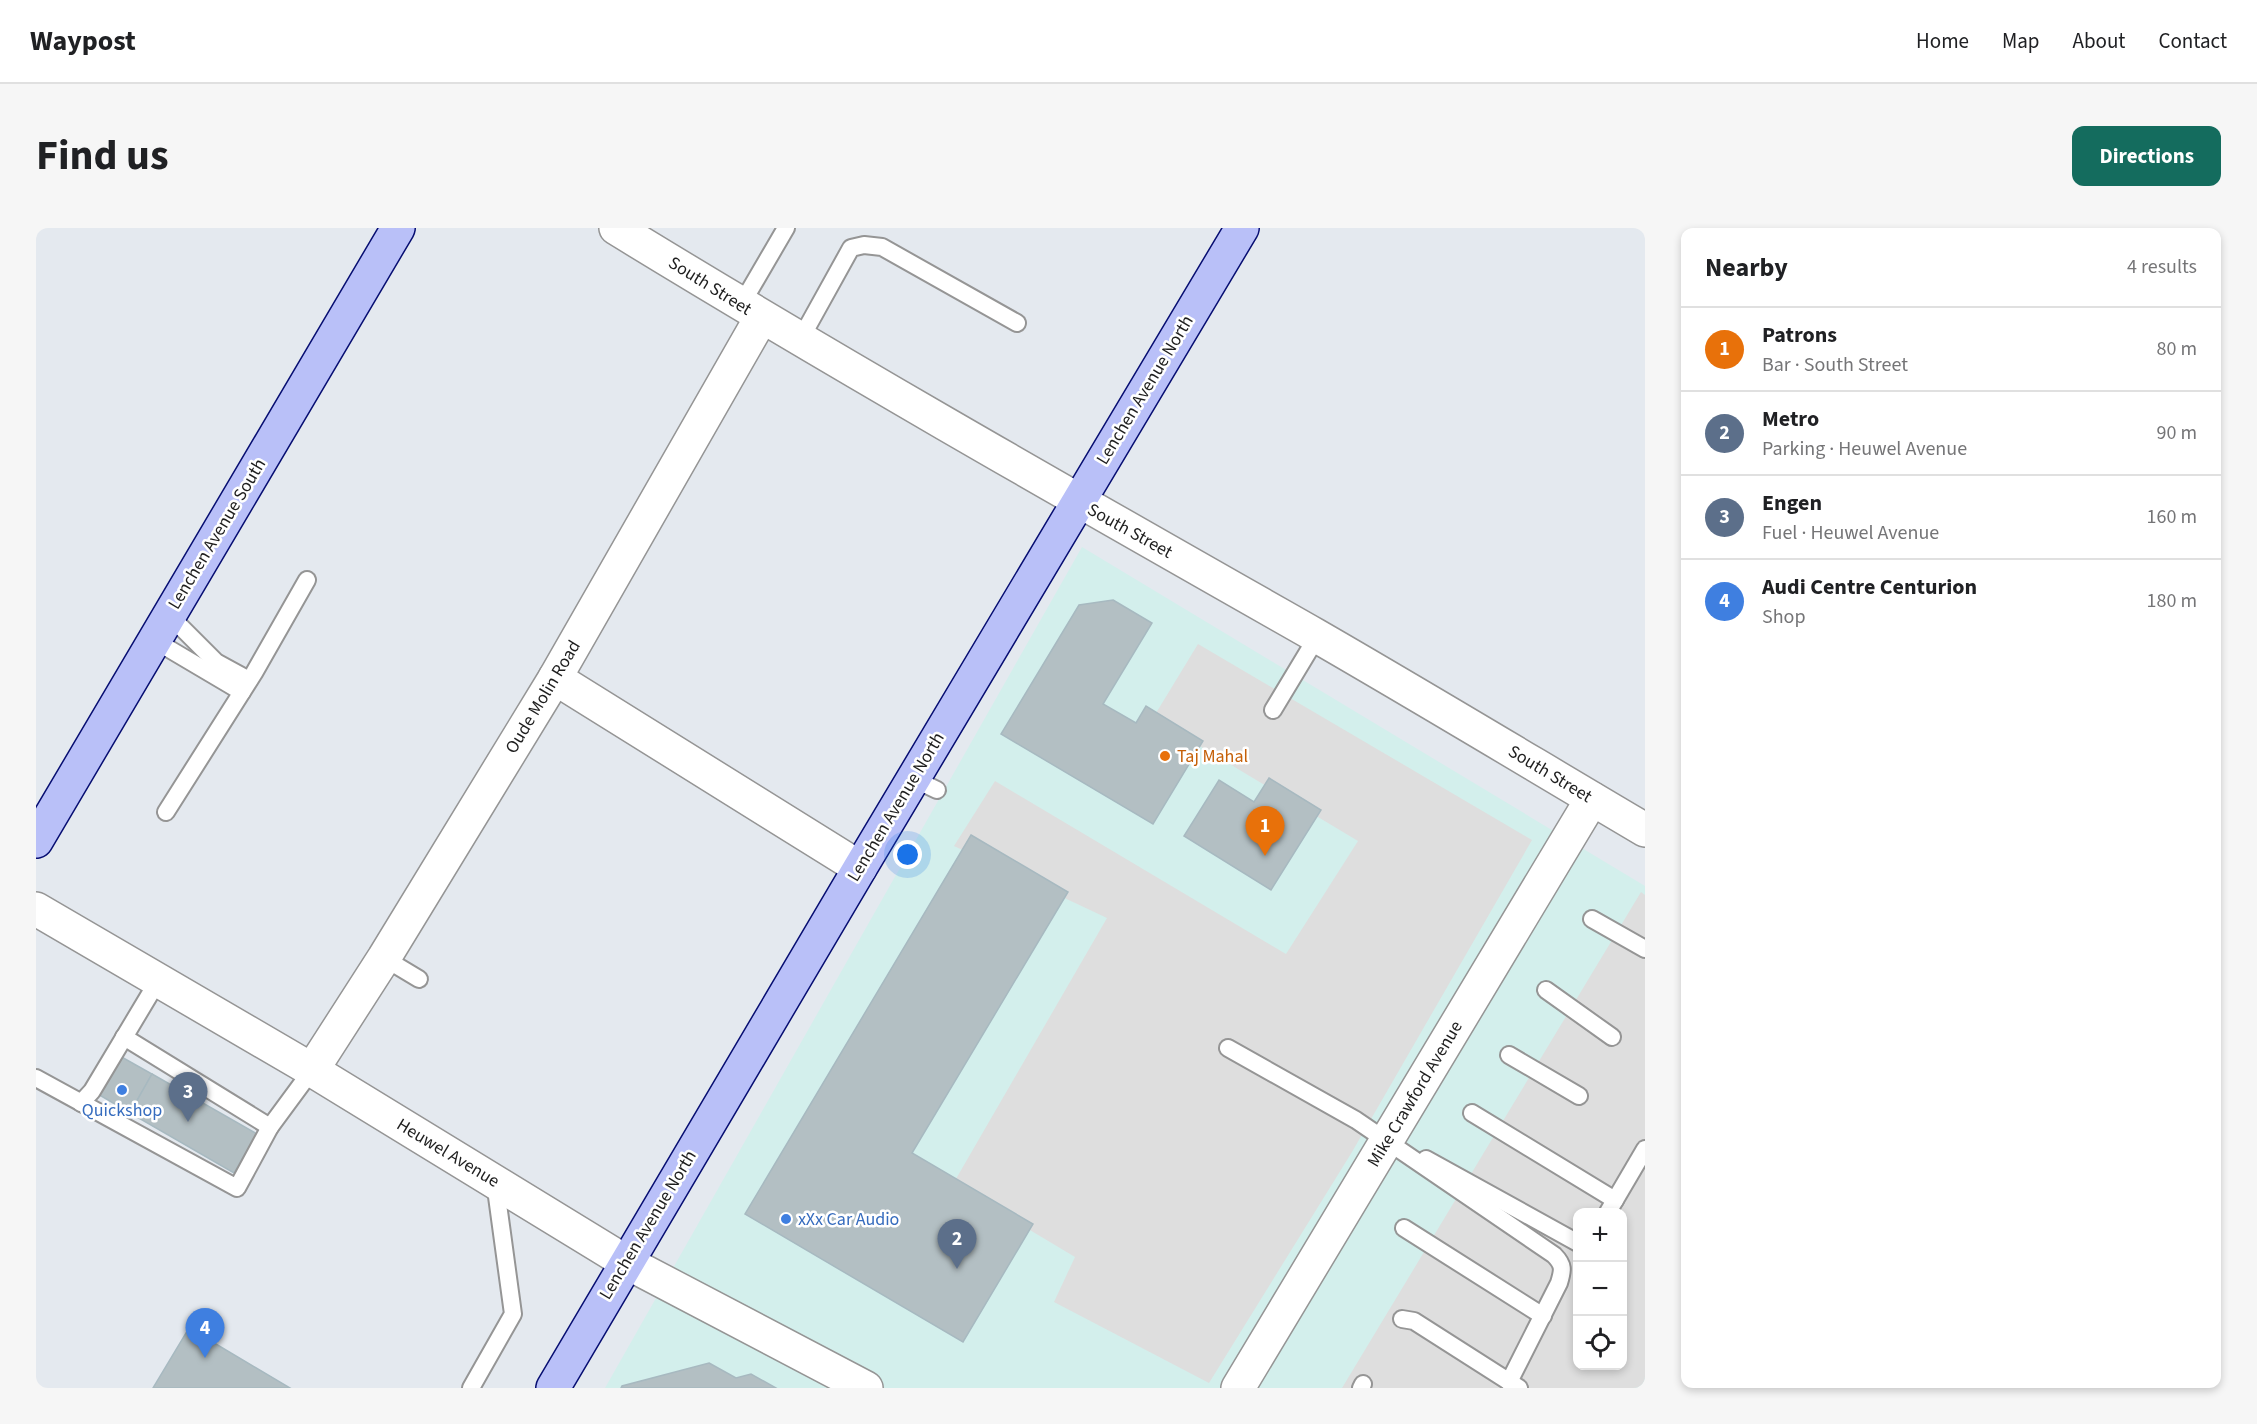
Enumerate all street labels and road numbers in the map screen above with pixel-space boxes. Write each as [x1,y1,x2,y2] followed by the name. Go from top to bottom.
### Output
[664,251,756,321] street label: South Street
[1090,311,1200,469] street label: Lenchen Avenue North
[162,454,272,614] street label: Lenchen Avenue South
[1083,497,1177,565] street label: South Street
[499,636,587,758] street label: Oude Molin Road
[841,728,951,886] street label: Lenchen Avenue North
[1503,739,1597,809] street label: South Street
[1361,1016,1469,1172] street label: Mike Crawford Avenue
[392,1112,504,1194] street label: Heuwel Avenue
[593,1146,703,1304] street label: Lenchen Avenue North

